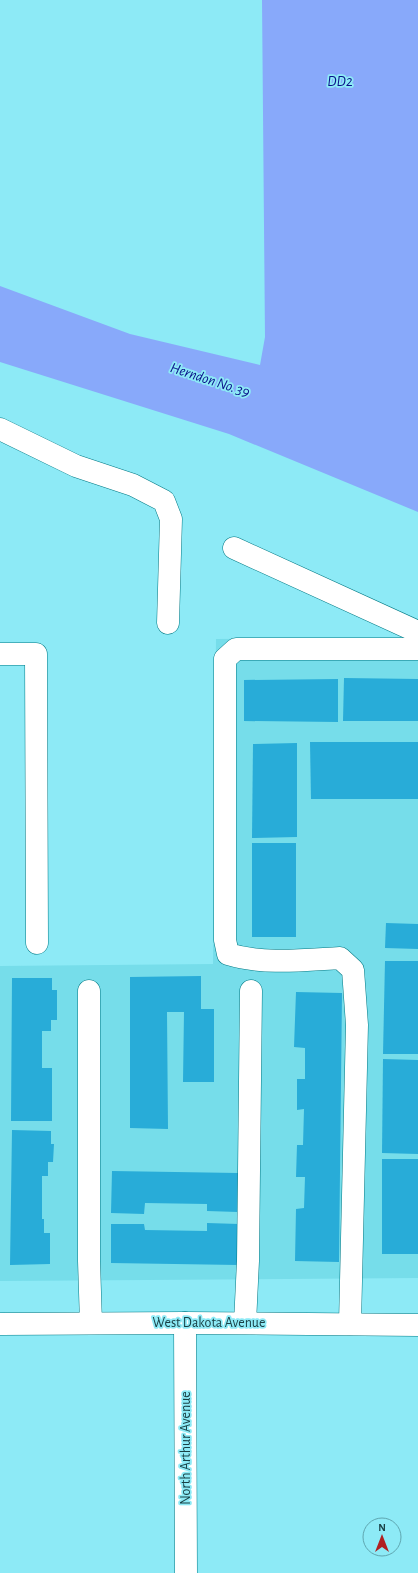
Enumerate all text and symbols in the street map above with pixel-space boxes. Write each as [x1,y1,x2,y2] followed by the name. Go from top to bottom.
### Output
[327,74,353,89] water label: DD2
[168,360,252,400] water label: Herndon No. 39
[153,1316,265,1330] street label: West Dakota Avenue
[179,1391,193,1505] street label: North Arthur Avenue
[362,1517,402,1557] north arrow
[378,1522,386,1533] text: N

